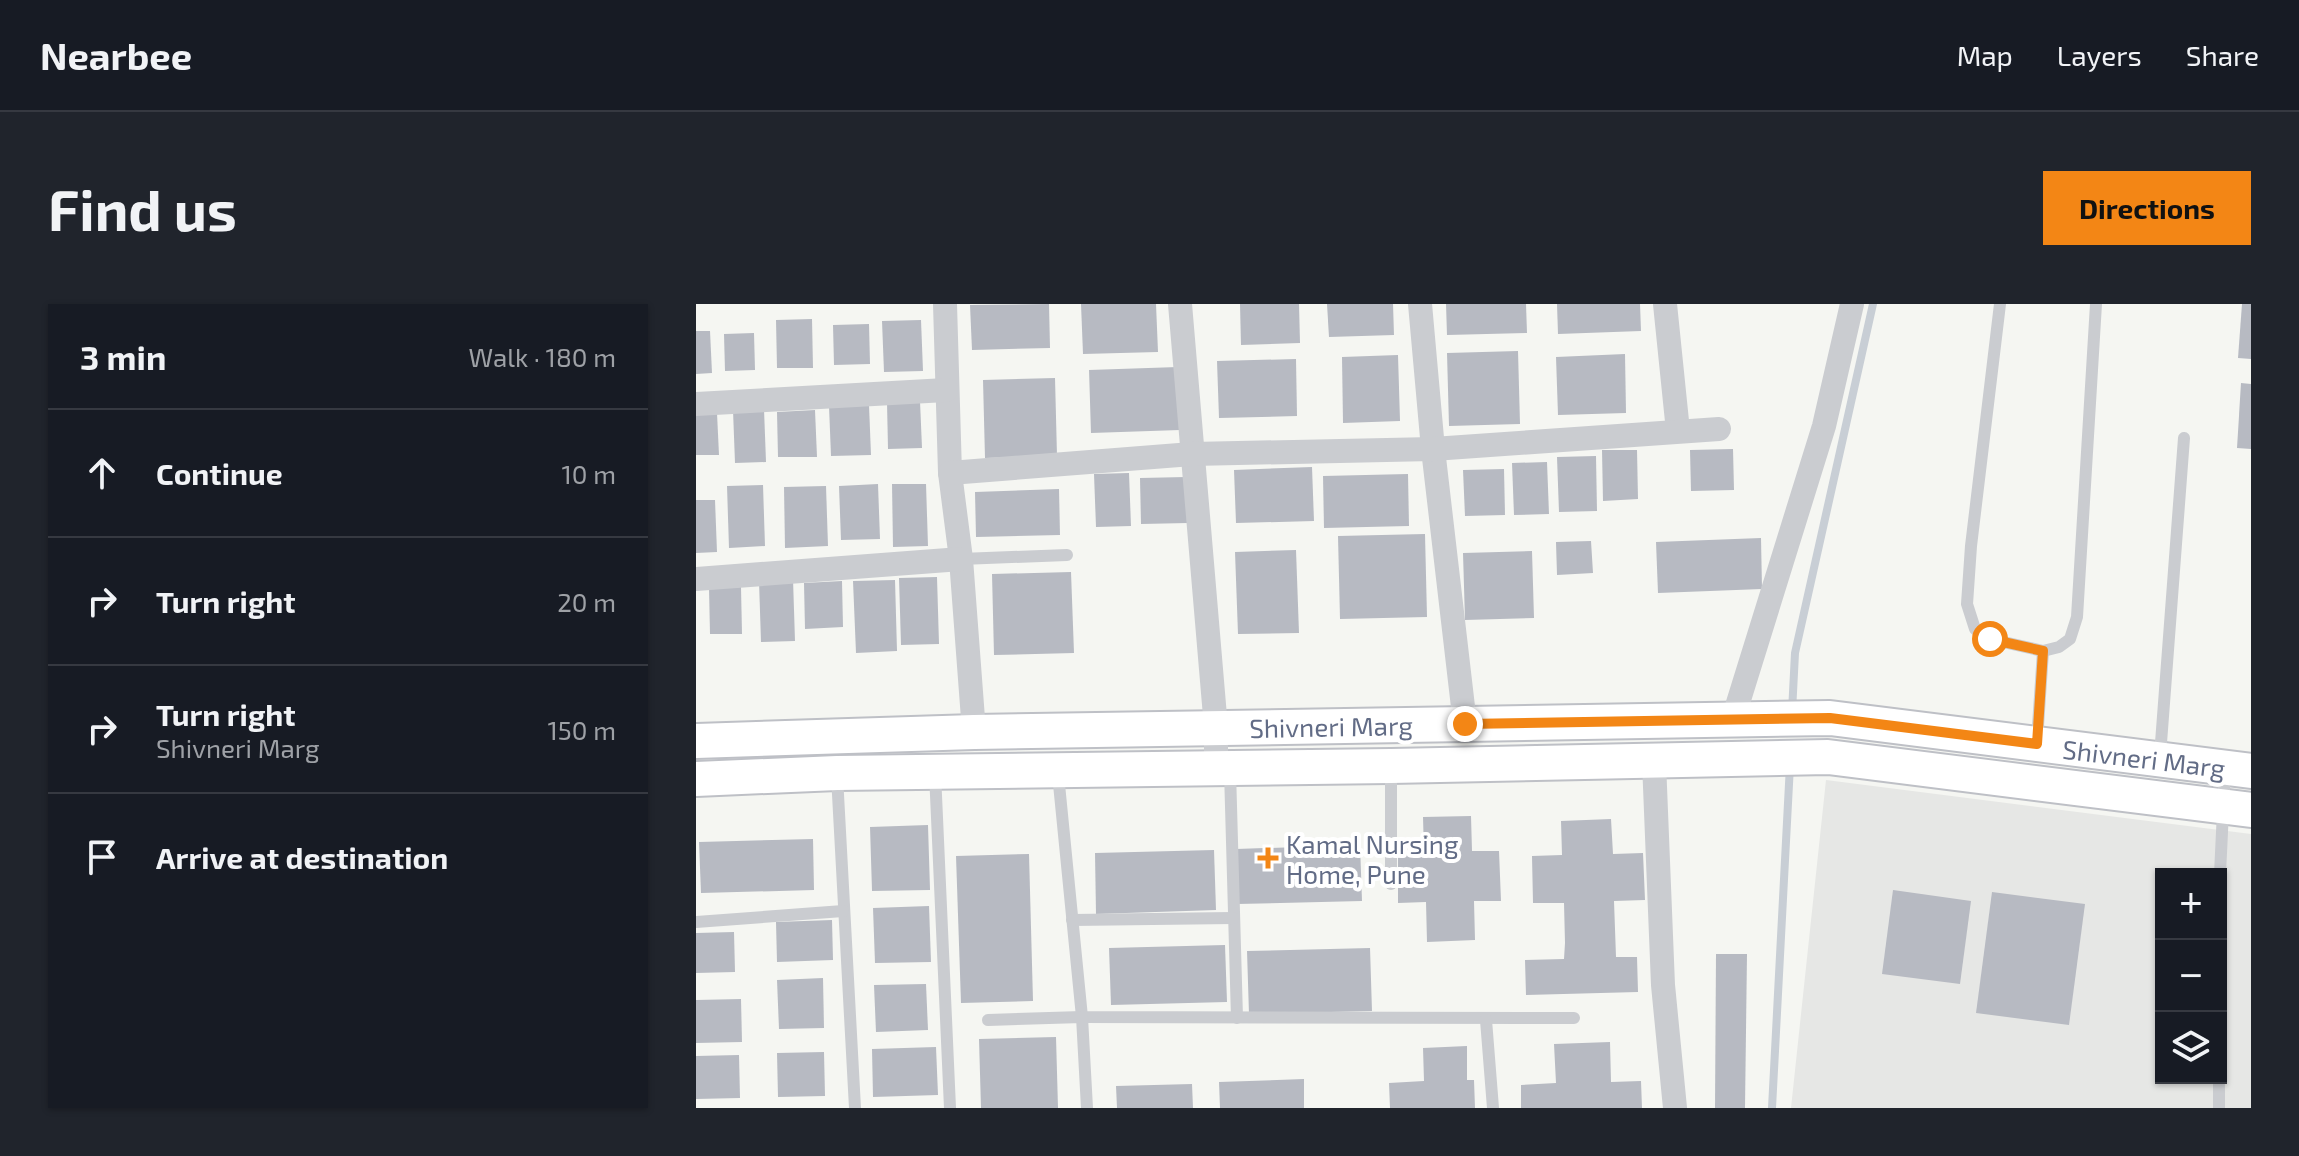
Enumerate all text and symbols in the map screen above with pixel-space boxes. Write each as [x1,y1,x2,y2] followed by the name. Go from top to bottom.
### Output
[40,32,192,78] text: Nearbee
[1957,38,2013,72] text: Map
[2057,38,2142,72] text: Layers
[2186,38,2259,72] text: Share
[2043,171,2251,245] button: Directions
[48,175,237,242] text: Find us
[80,336,166,377] text: 3 min
[469,341,616,372] text: Walk · 180 m
[80,451,124,495] icon: ahead
[156,455,283,491] text: Continue
[561,458,616,489] text: 10 m
[80,579,124,623] icon: right
[156,583,296,619] text: Turn right
[557,586,616,617] text: 20 m
[1972,621,2008,657] route start
[156,696,296,732] text: Turn right
[1447,706,1483,742] route end
[80,707,124,751] icon: right
[1249,709,1413,743] street label: Shivneri Marg
[547,714,616,745] text: 150 m
[156,732,320,763] text: Shivneri Marg
[2061,733,2227,783] street label: Shivneri Marg
[1286,828,1458,889] place label: Kamal Nursing Home, Pune
[80,835,124,879] icon: arrive
[156,839,448,875] text: Arrive at destination
[1257,847,1279,869] marker: Kamal Nursing Home, Pune
[2155,868,2227,1084] map controls
[2155,868,2227,940] button: +
[2155,940,2227,1012] button: −
[2155,1012,2227,1084] button: layers

